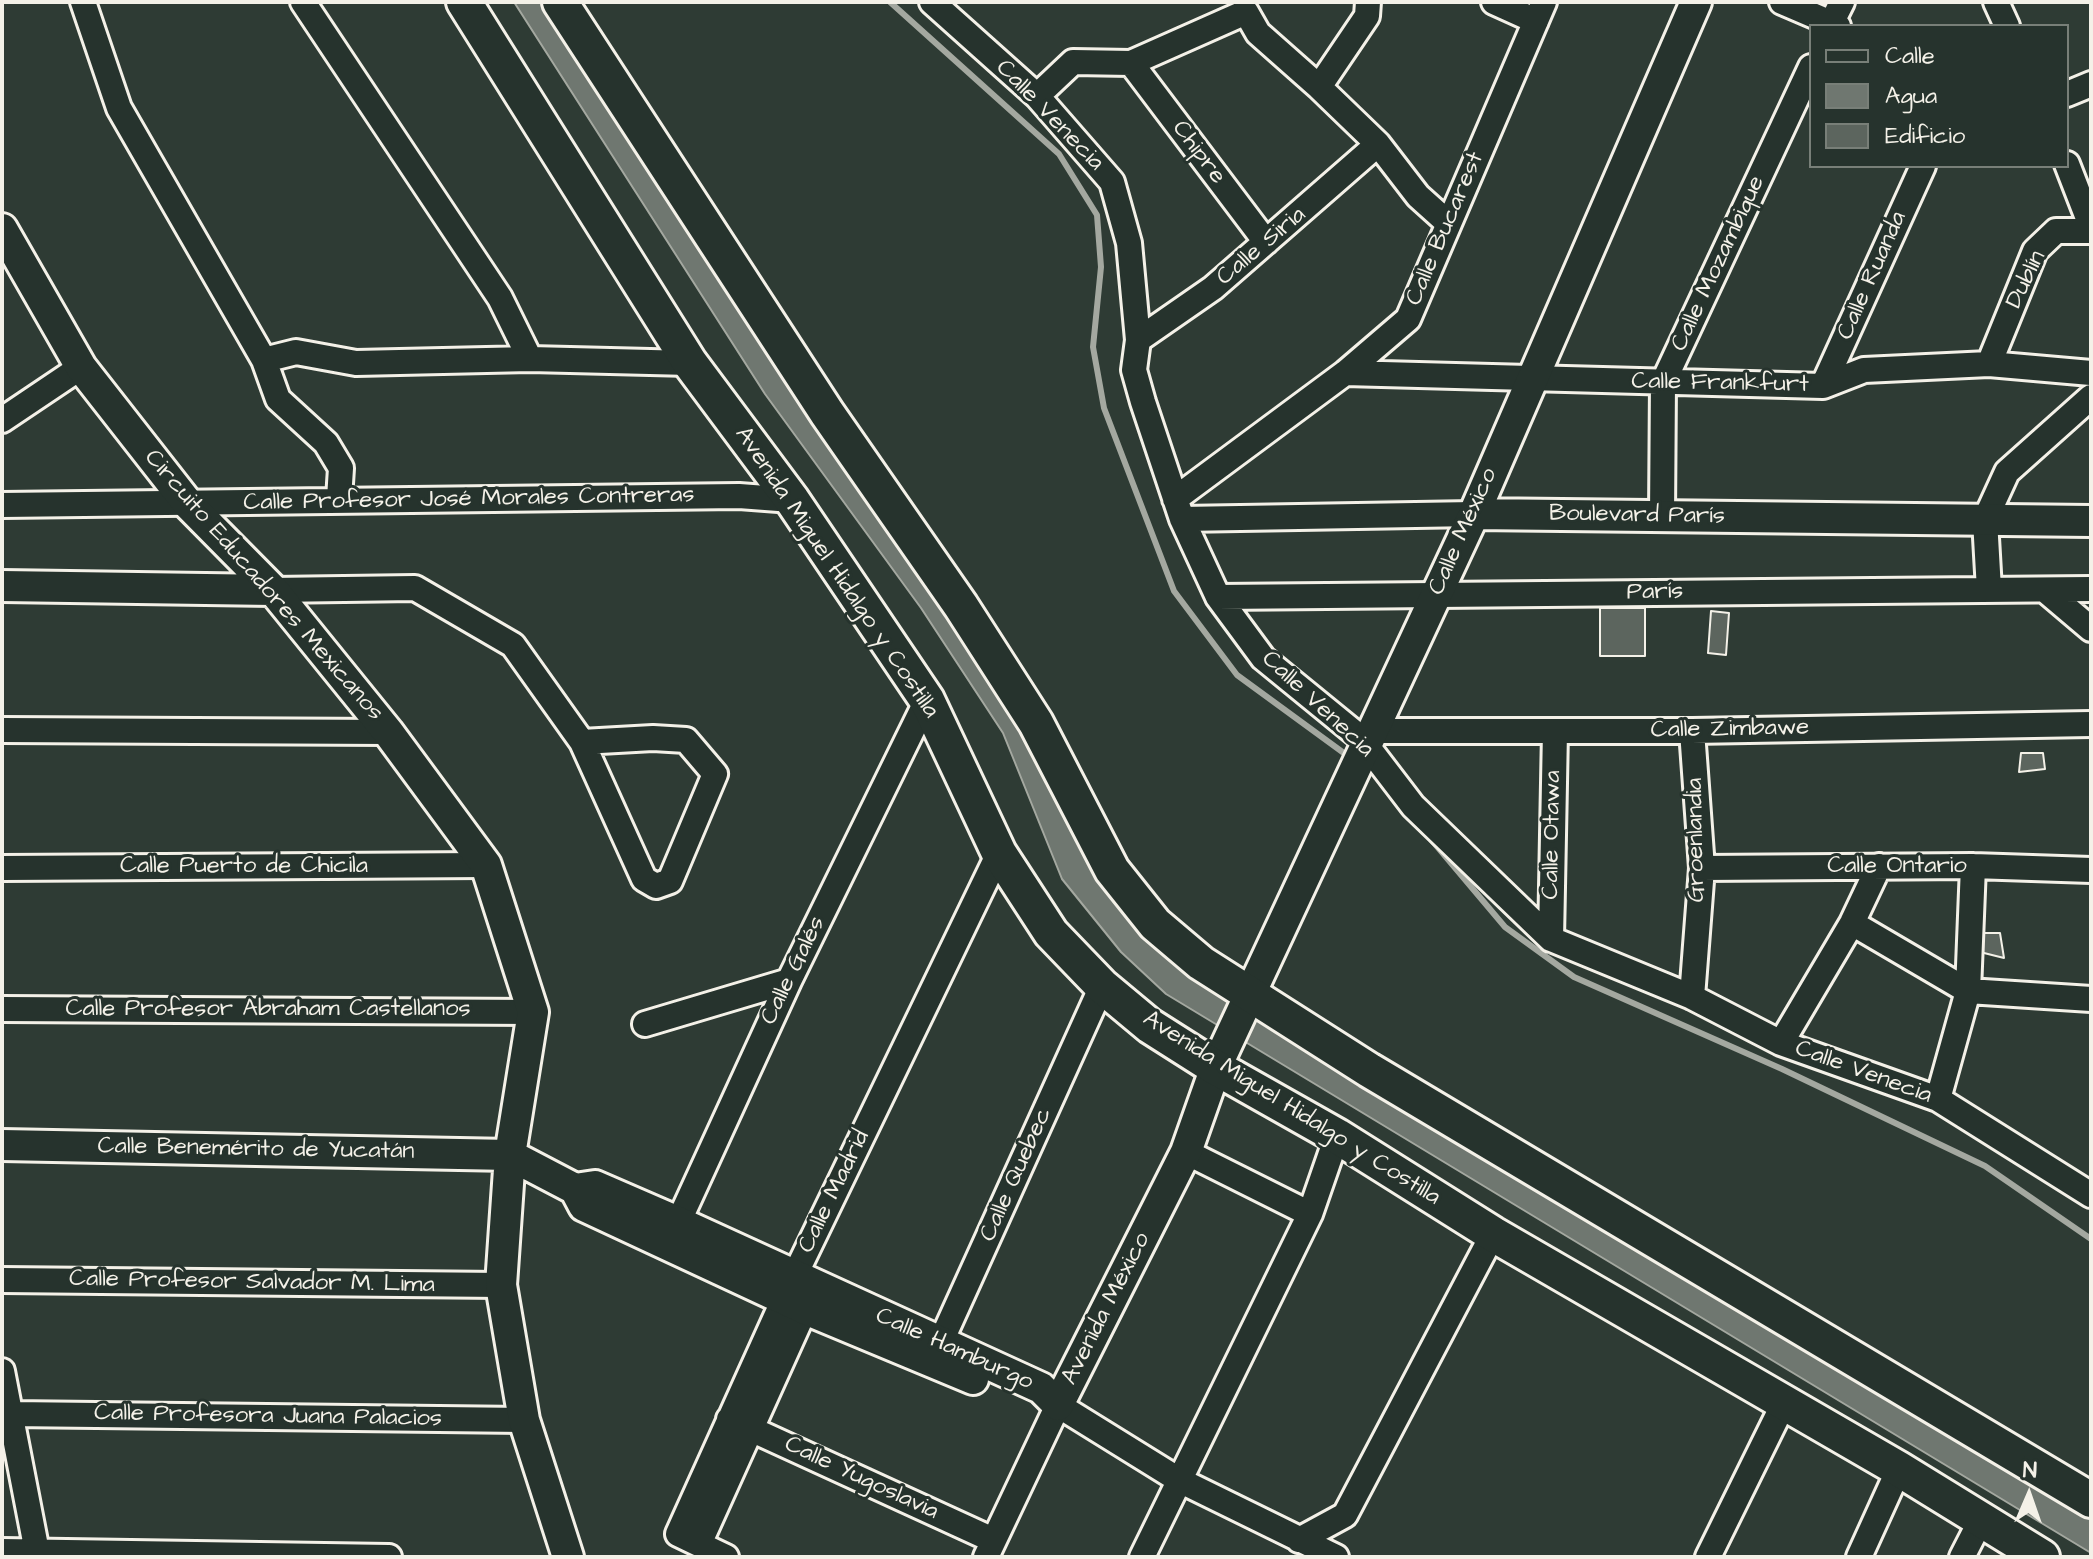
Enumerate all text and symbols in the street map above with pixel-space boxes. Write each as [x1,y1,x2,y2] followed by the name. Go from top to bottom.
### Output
[1809,24,2069,168] legend
[1885,39,1935,73] text: Calle
[989,54,1109,178] street label: Calle Venecia
[1885,79,1937,113] text: Agua
[1165,116,1231,190] street label: Chipre
[1885,119,1965,153] text: Edificio
[1401,148,1491,310] street label: Calle Bucarest
[1666,172,1772,356] street label: Calle Mozambique
[1212,201,1312,293] street label: Calle Siria
[1832,207,1914,345] street label: Calle Ruanda
[2001,246,2053,314] street label: Dublín
[1631,368,1809,400] street label: Calle Frankfurt
[728,422,944,724] street label: Avenida Miguel Hidalgo y Costilla
[137,444,389,728] street label: Circuito Educadores Mexicanos
[1423,464,1505,600] street label: Calle México
[243,482,695,518] street label: Calle Profesor José Morales Contreras
[1549,500,1725,532] street label: Boulevard París
[1627,578,1683,608] street label: París
[1255,646,1379,764] street label: Calle Venecia
[1650,714,1810,746] street label: Calle Zimbawe
[1537,770,1569,900] street label: Calle Otawa
[1682,778,1712,902] street label: Groenlandia
[120,853,368,881] street label: Calle Puerto de Chicila
[1827,853,1967,881] street label: Calle Ontario
[755,912,833,1030] street label: Calle Galés
[66,996,470,1024] street label: Calle Profesor Abraham Castellanos
[1137,1005,1445,1213] street label: Avenida Miguel Hidalgo y Costilla
[1791,1035,1935,1111] street label: Calle Venecia
[975,1104,1059,1246] street label: Calle Quebec
[793,1126,877,1258] street label: Calle Madrid
[97,1133,415,1167] street label: Calle Benemérito de Yucatán
[1056,1228,1158,1390] street label: Avenida México
[69,1265,435,1301] street label: Calle Profesor Salvador M. Lima
[871,1302,1037,1398] street label: Calle Hamburgo
[94,1400,442,1434] street label: Calle Profesora Juana Palacios
[779,1431,943,1527] street label: Calle Yugoslavia
[1989,1455,2069,1535] north arrow
[2022,1455,2037,1486] text: N

